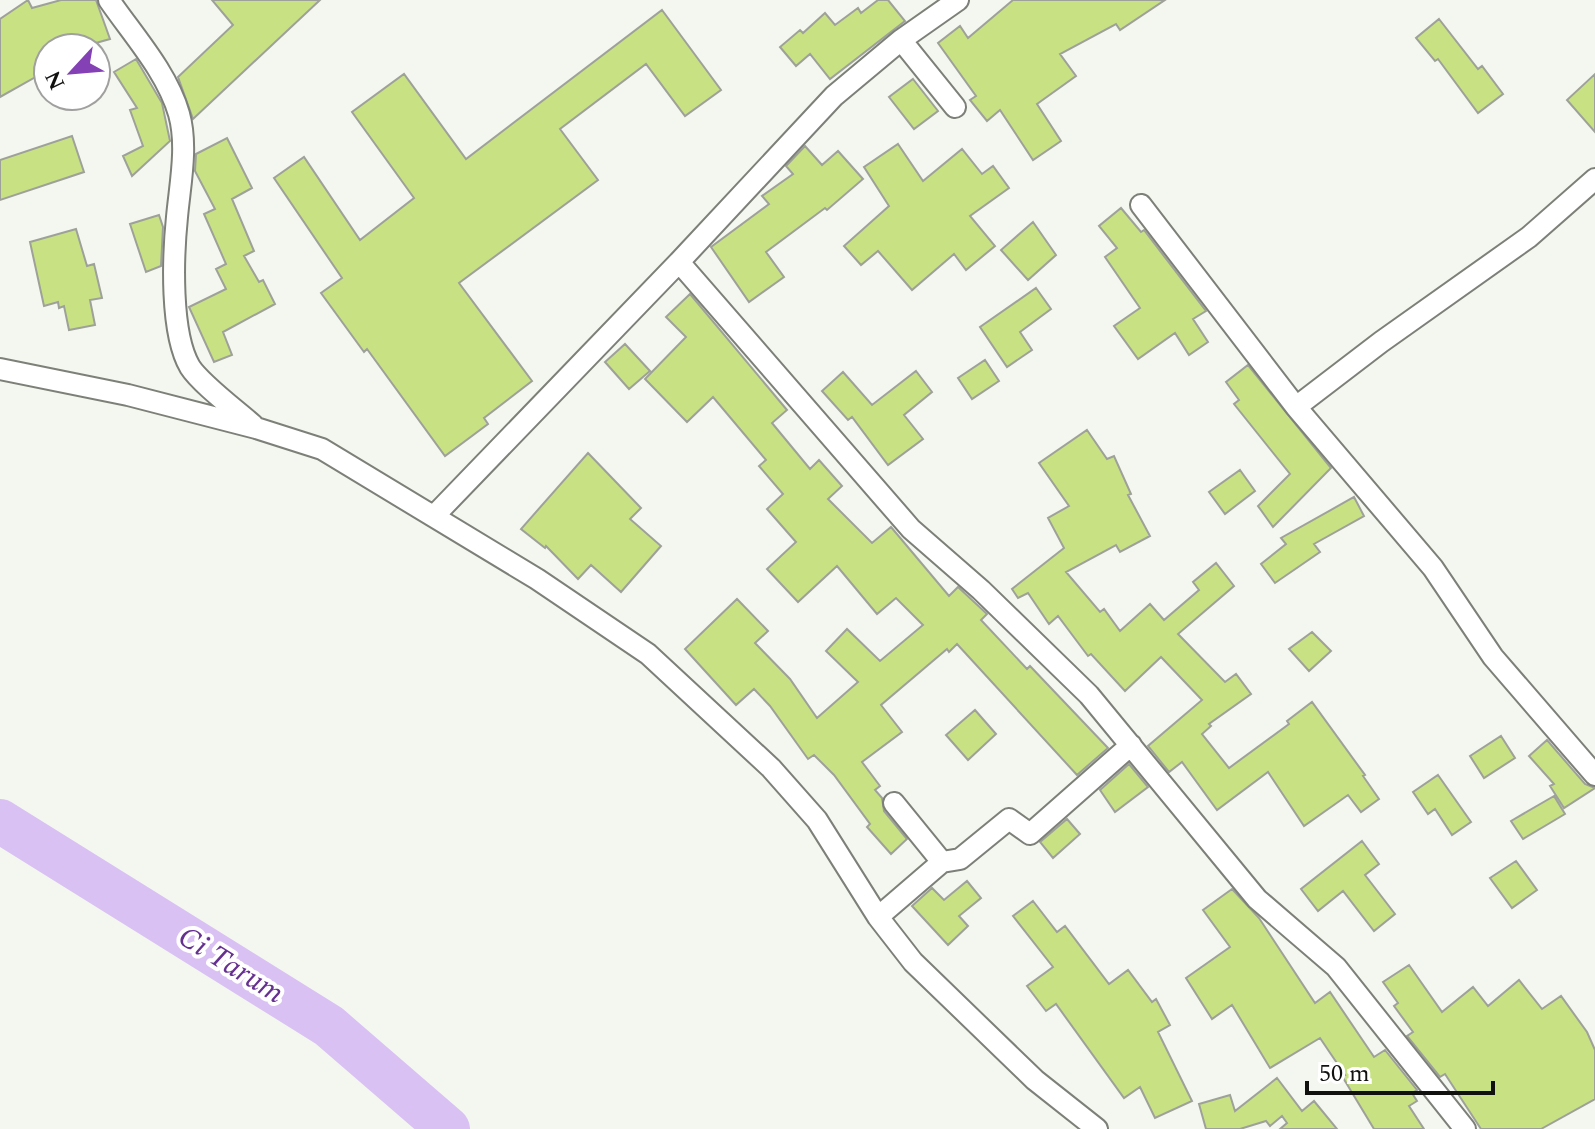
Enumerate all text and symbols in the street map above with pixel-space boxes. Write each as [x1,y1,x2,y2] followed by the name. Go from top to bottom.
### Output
[32,32,112,112] north arrow
[37,65,74,95] text: N
[169,914,293,1016] water label: Ci Tarum
[1307,1045,1493,1095] scale bar
[1319,1056,1370,1092] text: 50 m

